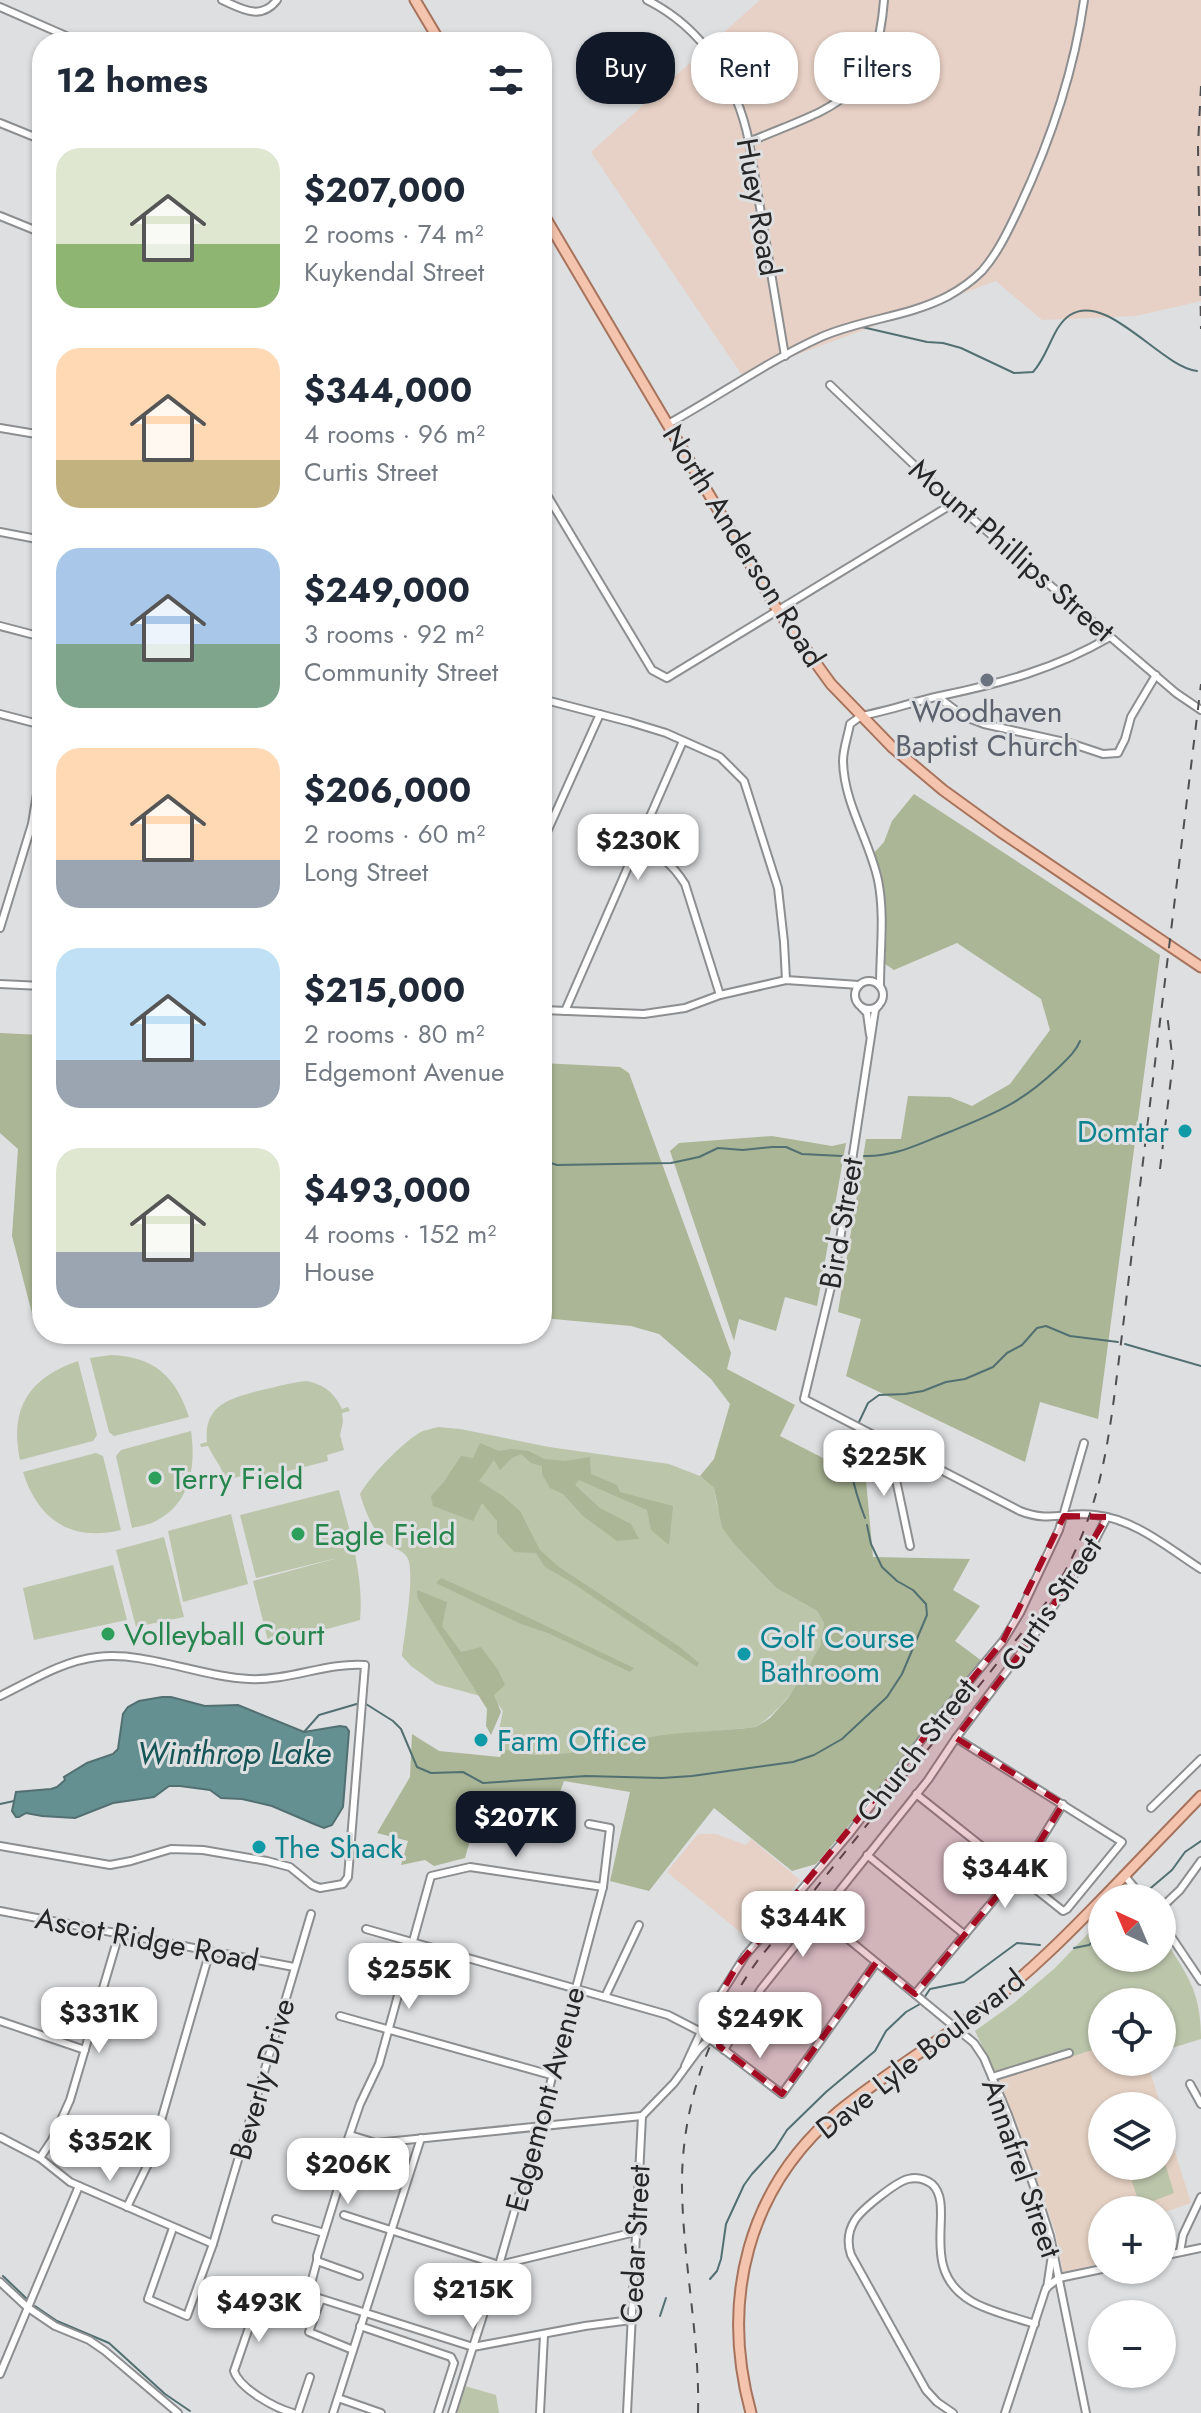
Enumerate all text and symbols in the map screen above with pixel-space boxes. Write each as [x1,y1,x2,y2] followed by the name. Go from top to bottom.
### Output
[576,32,675,104] chip: Buy
[691,32,798,104] chip: Rent
[814,32,940,104] chip: Filters
[56,56,208,105] text: 12 homes
[484,58,528,102] icon: filters
[726,135,792,279] street label: Huey Road
[304,166,466,215] text: $207,000
[120,180,216,276] icon: home
[304,215,484,253] text: 2 rooms · 74 m²
[304,253,484,291] text: Kuykendal Street
[304,366,472,415] text: $344,000
[120,380,216,476] icon: home
[304,415,485,453] text: 4 rooms · 96 m²
[652,417,836,675] street label: North Anderson Road
[900,449,1125,652] street label: Mount Phillips Street
[304,453,438,491] text: Curtis Street
[304,566,470,615] text: $249,000
[120,580,216,676] icon: home
[304,615,484,653] text: 3 rooms · 92 m²
[304,653,498,691] text: Community Street
[978,671,996,689] marker: Woodhaven Baptist Church
[895,690,1079,767] place label: Woodhaven Baptist Church
[304,766,471,815] text: $206,000
[120,780,216,876] icon: home
[582,814,694,882] pin: $230K
[304,815,485,853] text: 2 rooms · 60 m²
[596,821,680,859] text: $230K
[304,853,428,891] text: Long Street
[304,966,465,1015] text: $215,000
[120,980,216,1076] icon: home
[304,1015,485,1053] text: 2 rooms · 80 m²
[304,1053,505,1091] text: Edgemont Avenue
[1077,1110,1170,1153] place label: Domtar
[1176,1122,1194,1140] marker: Domtar
[808,1153,874,1292] street label: Bird Street
[304,1166,471,1215] text: $493,000
[120,1180,216,1276] icon: home
[304,1215,496,1253] text: 4 rooms · 152 m²
[304,1253,374,1291] text: House
[828,1430,940,1498] pin: $225K
[841,1437,927,1475] text: $225K
[171,1457,303,1500] place label: Terry Field
[146,1469,164,1487] marker: Terry Field
[314,1513,456,1556] place label: Eagle Field
[289,1525,307,1543] marker: Eagle Field
[990,1527,1112,1680] street label: Curtis Street
[124,1613,325,1656] place label: Volleyball Court
[760,1616,915,1693] place label: Golf Course Bathroom
[99,1625,117,1643] marker: Volleyball Court
[735,1645,753,1663] marker: Golf Course Bathroom
[846,1668,987,1831] street label: Church Street
[497,1719,647,1762] place label: Farm Office
[137,1730,331,1776] water label: Winthrop Lake
[472,1731,490,1749] marker: Farm Office
[460,1791,572,1859] pin: $207K
[474,1798,558,1836] text: $207K
[275,1826,404,1869] place label: The Shack
[250,1838,268,1856] marker: The Shack
[949,1842,1061,1910] pin: $344K
[962,1849,1048,1887] text: $344K
[1088,1884,1176,1972] north arrow
[1088,1884,1176,2388] map controls
[747,1891,859,1959] pin: $344K
[32,1896,262,1982] street label: Ascot Ridge Road
[760,1898,846,1936] text: $344K
[353,1943,465,2011] pin: $255K
[367,1950,451,1988] text: $255K
[807,1959,1033,2149] street label: Dave Lyle Boulevard
[494,1982,596,2216] street label: Edgemont Avenue
[43,1987,155,2055] pin: $331K
[1088,1988,1176,2076] button: locate
[704,1992,816,2060] pin: $249K
[218,1993,306,2165] street label: Beverly Drive
[59,1994,139,2032] text: $331K
[717,1999,803,2037] text: $249K
[971,2073,1073,2264] street label: Annafrel Street
[1088,2092,1176,2180] button: layers
[54,2115,166,2183] pin: $352K
[68,2122,152,2160] text: $352K
[292,2138,404,2206] pin: $206K
[305,2145,391,2183] text: $206K
[609,2163,661,2324] street label: Cedar Street
[1088,2196,1176,2284] button: +
[417,2263,529,2331] pin: $215K
[432,2270,514,2308] text: $215K
[203,2276,315,2344] pin: $493K
[216,2283,302,2321] text: $493K
[1088,2300,1176,2388] button: −

